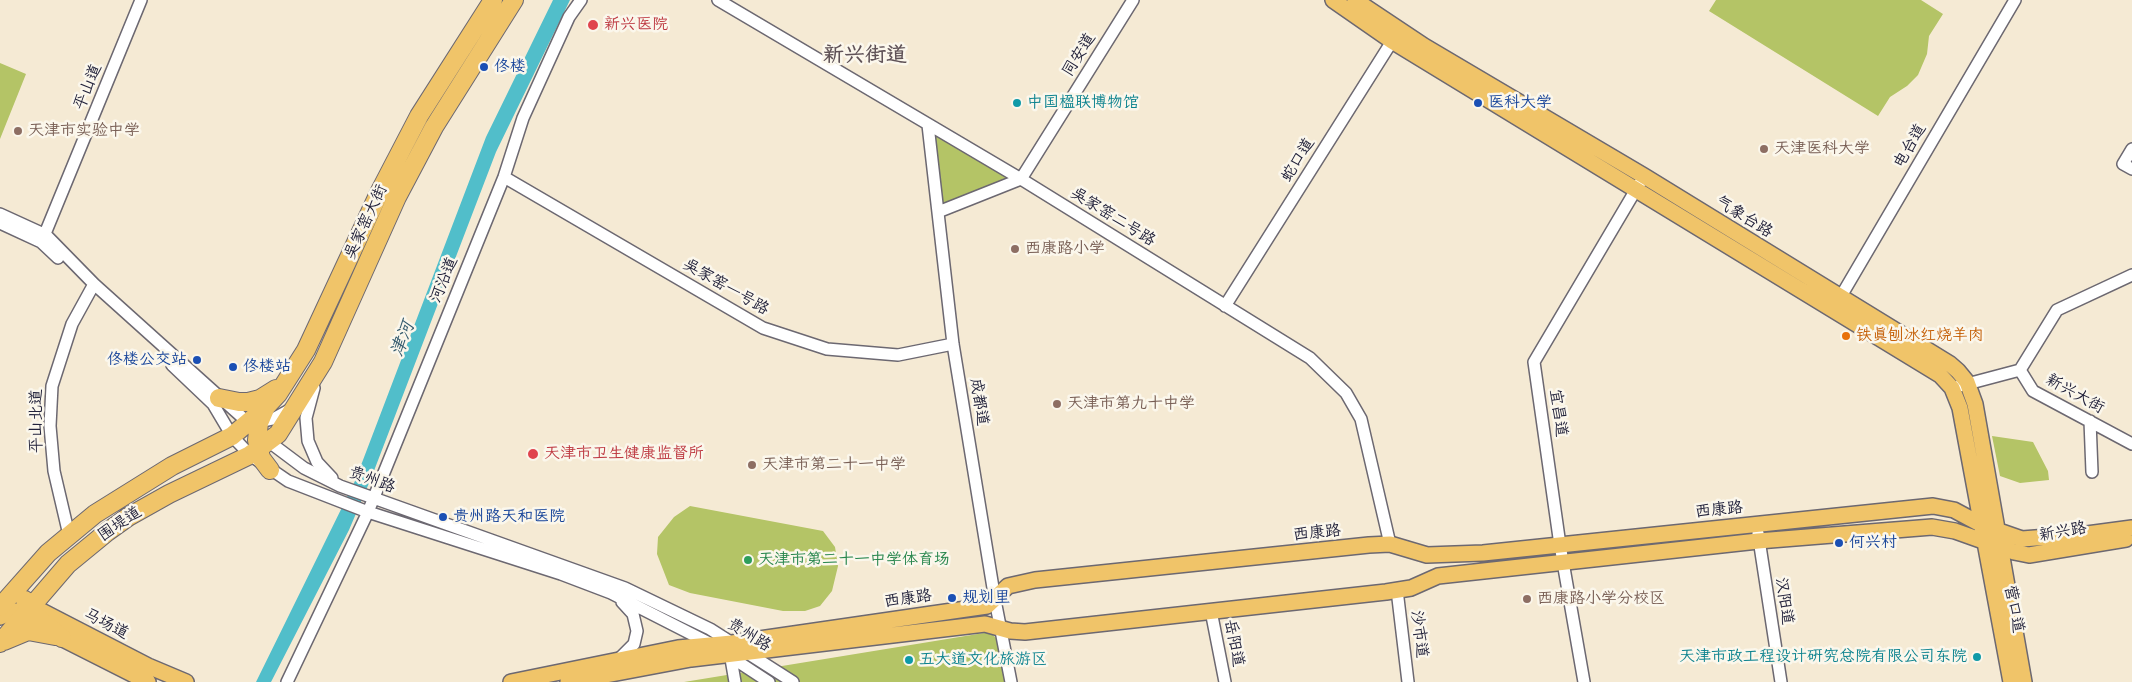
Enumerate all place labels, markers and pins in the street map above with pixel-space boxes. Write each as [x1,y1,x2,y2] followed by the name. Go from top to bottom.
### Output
[604,15,668,35] place label: 新兴医院
[586,18,600,32] marker: 新兴医院
[494,57,526,77] place label: 佟楼
[478,61,490,73] marker: 佟楼
[1027,93,1139,113] place label: 中国楹联博物馆
[1488,93,1552,113] place label: 医科大学
[1011,97,1023,109] marker: 中国楹联博物馆
[1472,97,1484,109] marker: 医科大学
[28,121,140,141] place label: 天津市实验中学
[12,125,24,137] marker: 天津市实验中学
[1774,139,1870,159] place label: 天津医科大学
[1758,143,1770,155] marker: 天津医科大学
[1025,239,1105,259] place label: 西康路小学
[1009,243,1021,255] marker: 西康路小学
[1856,326,1984,346] place label: 铁真刨冰红烧羊肉
[1840,330,1852,342] marker: 铁真刨冰红烧羊肉
[107,350,187,370] place label: 佟楼公交站
[191,354,203,366] marker: 佟楼公交站
[243,357,291,377] place label: 佟楼站
[227,361,239,373] marker: 佟楼站
[1067,394,1195,414] place label: 天津市第九十中学
[1051,398,1063,410] marker: 天津市第九十中学
[544,444,704,464] place label: 天津市卫生健康监督所
[526,447,540,461] marker: 天津市卫生健康监督所
[762,455,906,475] place label: 天津市第二十一中学
[746,459,758,471] marker: 天津市第二十一中学
[453,507,565,527] place label: 贵州路天和医院
[437,511,449,523] marker: 贵州路天和医院
[1849,533,1897,553] place label: 何兴村
[1833,537,1845,549] marker: 何兴村
[758,550,950,570] place label: 天津市第二十一中学体育场
[742,554,754,566] marker: 天津市第二十一中学体育场
[962,588,1010,608] place label: 规划里
[1537,589,1665,609] place label: 西康路小学分校区
[946,592,958,604] marker: 规划里
[1521,593,1533,605] marker: 西康路小学分校区
[1679,647,1967,667] place label: 天津市政工程设计研究总院有限公司东院
[919,650,1047,670] place label: 五大道文化旅游区
[1971,651,1983,663] marker: 天津市政工程设计研究总院有限公司东院
[903,654,915,666] marker: 五大道文化旅游区

